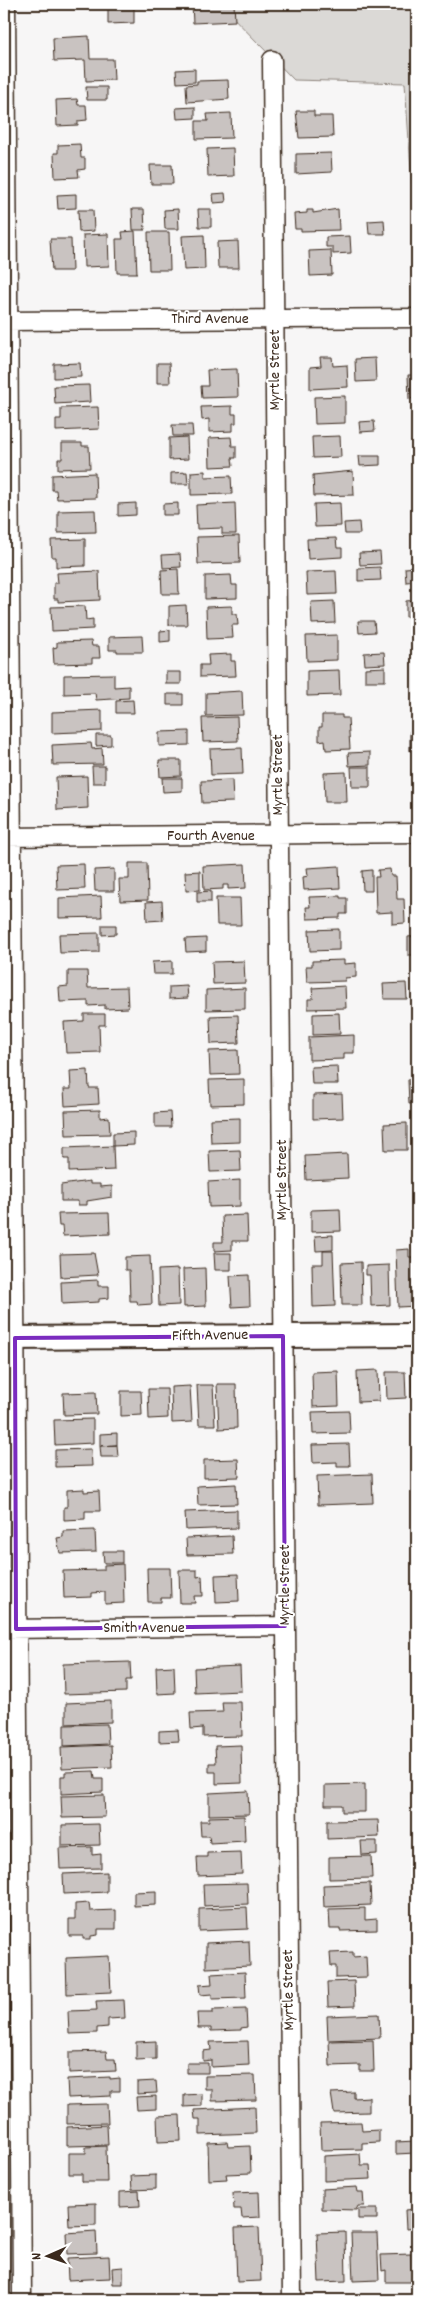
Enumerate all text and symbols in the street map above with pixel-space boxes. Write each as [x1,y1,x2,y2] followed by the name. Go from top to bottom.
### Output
[171,308,249,331] street label: Third Avenue
[264,329,287,411] street label: Myrtle Street
[267,734,290,816] street label: Myrtle Street
[167,825,255,848] street label: Fourth Avenue
[271,1139,294,1221] street label: Myrtle Street
[172,1324,248,1348] street label: Fifth Avenue
[274,1544,297,1626] street label: Myrtle Street
[103,1617,185,1640] street label: Smith Avenue
[277,1949,301,2031] street label: Myrtle Street
[22,2232,72,2282] north arrow
[27,2252,47,2260] text: N

